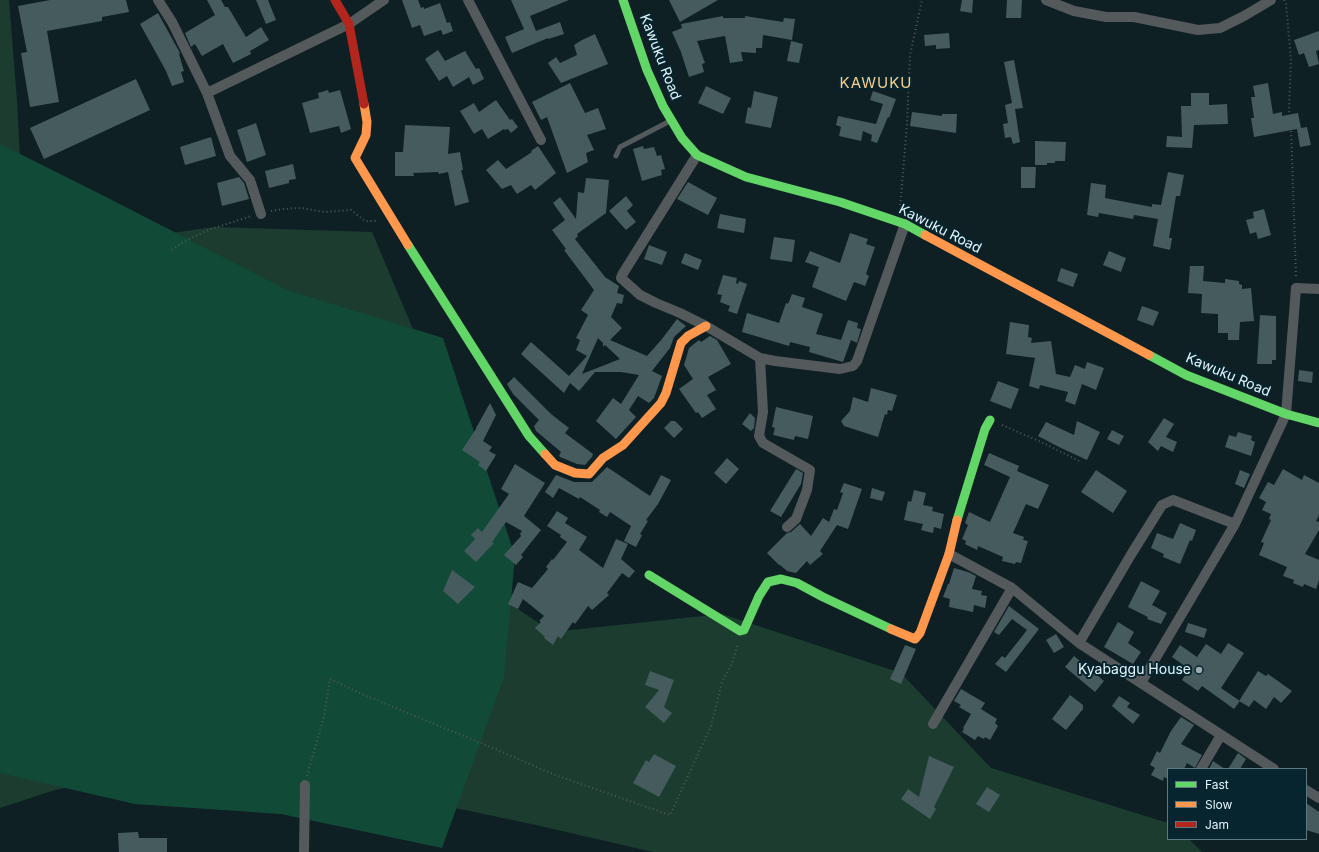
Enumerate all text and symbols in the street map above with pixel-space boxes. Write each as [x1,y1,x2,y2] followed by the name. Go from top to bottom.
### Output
[636,12,684,102] street label: Kawuku Road
[840,74,912,92] district label: KAWUKU
[896,201,984,257] street label: Kawuku Road
[1183,350,1273,400] street label: Kawuku Road
[1078,662,1191,678] place label: Kyabaggu House
[1194,665,1204,675] marker: Kyabaggu House
[1167,768,1307,840] legend
[1205,777,1229,792] text: Fast
[1205,797,1232,812] text: Slow
[1205,817,1229,832] text: Jam

